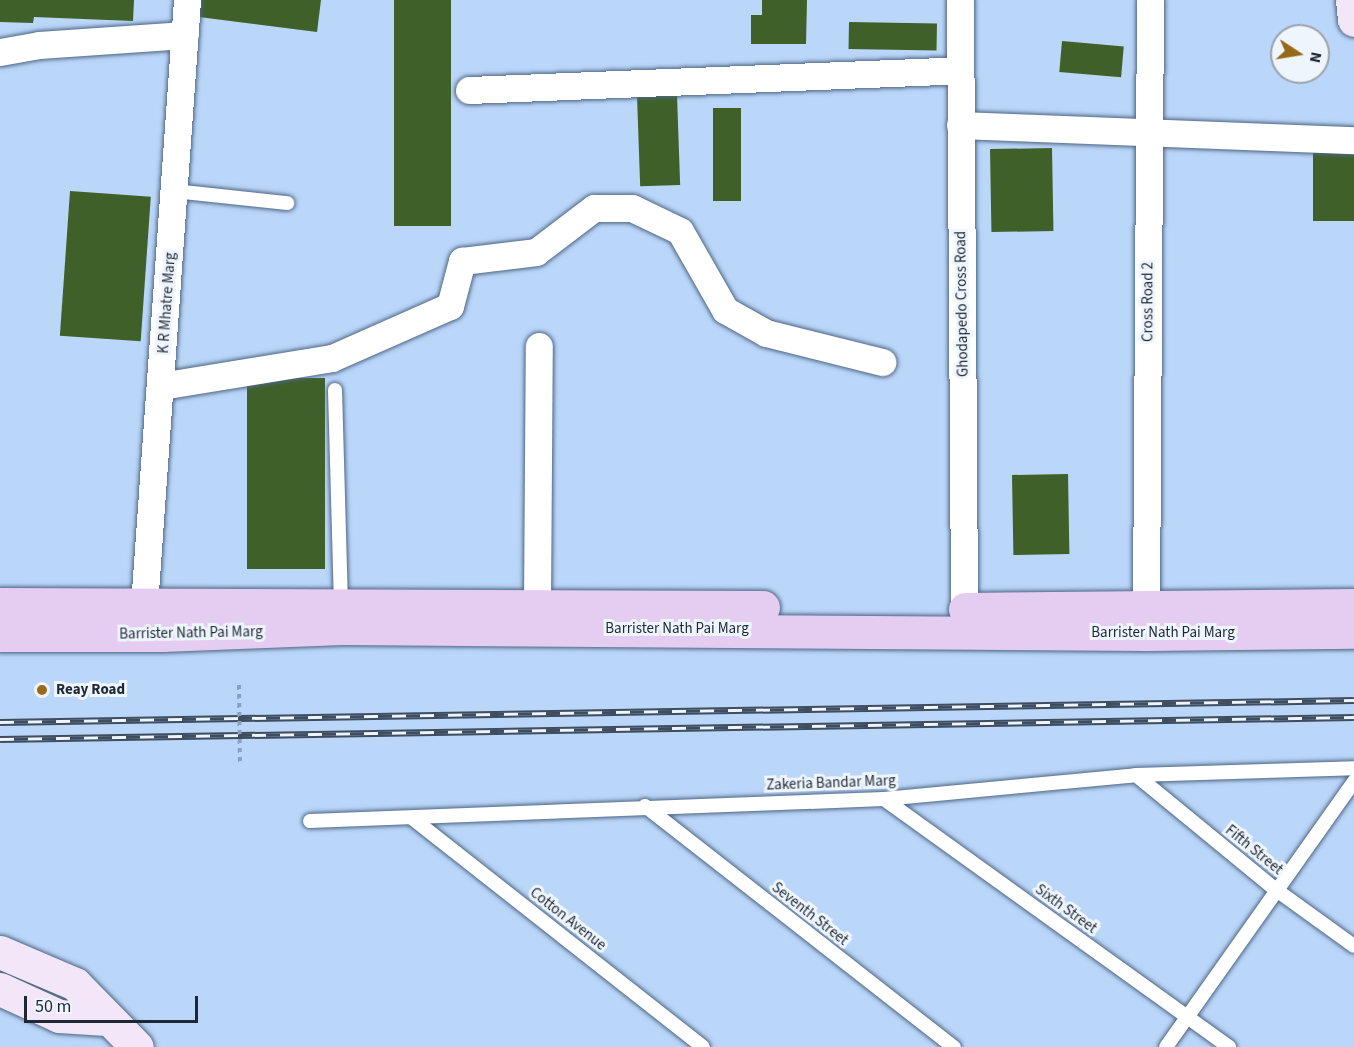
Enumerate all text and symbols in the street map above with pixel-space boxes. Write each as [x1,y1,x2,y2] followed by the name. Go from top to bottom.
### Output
[1270,24,1330,84] north arrow
[1304,50,1328,65] text: N
[952,231,972,377] street label: Ghodapedo Cross Road
[154,252,180,354] street label: K R Mhatre Marg
[1139,262,1157,342] street label: Cross Road 2
[605,620,749,638] street label: Barrister Nath Pai Marg
[119,623,263,643] street label: Barrister Nath Pai Marg
[1091,624,1235,642] street label: Barrister Nath Pai Marg
[33,681,51,699] marker: Reay Road
[56,681,125,699] place label: Reay Road
[766,772,896,794] street label: Zakeria Bandar Marg
[1222,821,1286,879] street label: Fifth Street
[768,879,852,949] street label: Seventh Street
[1032,881,1100,937] street label: Sixth Street
[526,884,610,954] street label: Cotton Avenue
[27,984,201,1022] scale bar
[35,994,71,1019] text: 50 m

